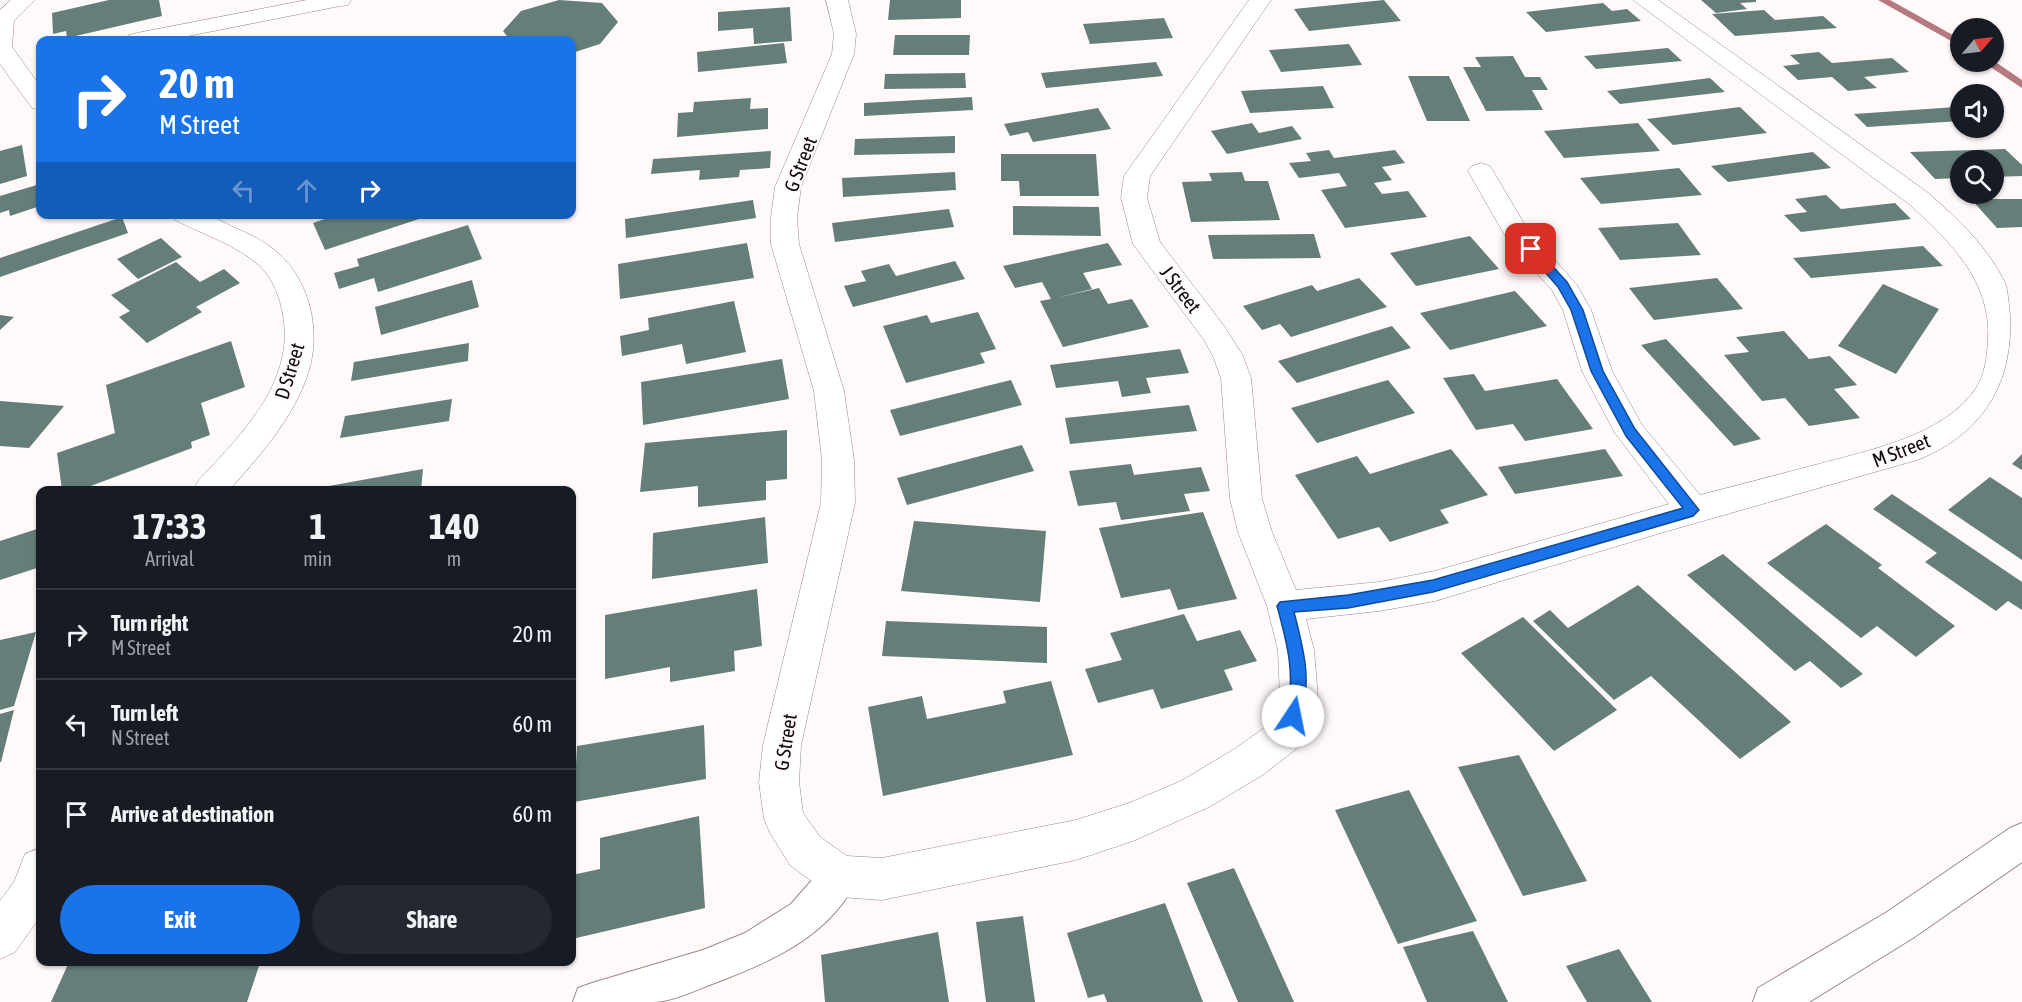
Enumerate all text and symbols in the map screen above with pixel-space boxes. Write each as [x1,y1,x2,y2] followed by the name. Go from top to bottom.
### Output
[1950,18,2004,72] north arrow
[1950,18,2004,204] map controls
[159,59,234,107] text: 20 m
[60,60,138,138] icon: right
[1950,84,2004,138] button: sound
[159,109,240,140] text: M Street
[779,133,821,195] street label: G Street
[1950,150,2004,204] button: search
[227,174,260,207] icon: left
[290,174,323,207] icon: ahead
[353,174,386,207] icon: right
[1505,223,1556,274] pin
[1514,232,1547,265] icon: arrive
[1156,261,1206,317] street label: J Street
[270,340,309,402] street label: D Street
[1869,428,1933,471] street label: M Street
[133,505,207,547] text: 17:33
[309,505,326,547] text: 1
[429,505,479,547] text: 140
[145,547,194,570] text: Arrival
[303,547,332,570] text: min
[447,547,461,570] text: m
[111,610,188,636] text: Turn right
[60,618,93,651] icon: right
[512,621,552,647] text: 20 m
[111,636,171,659] text: M Street
[1261,684,1325,748] position arrow
[111,700,178,726] text: Turn left
[60,708,93,741] icon: left
[512,711,552,737] text: 60 m
[769,712,801,772] street label: G Street
[111,726,169,749] text: N Street
[60,798,93,831] icon: arrive
[111,801,274,827] text: Arrive at destination
[512,801,552,827] text: 60 m
[60,885,300,954] button: Exit
[312,885,552,954] button: Share

